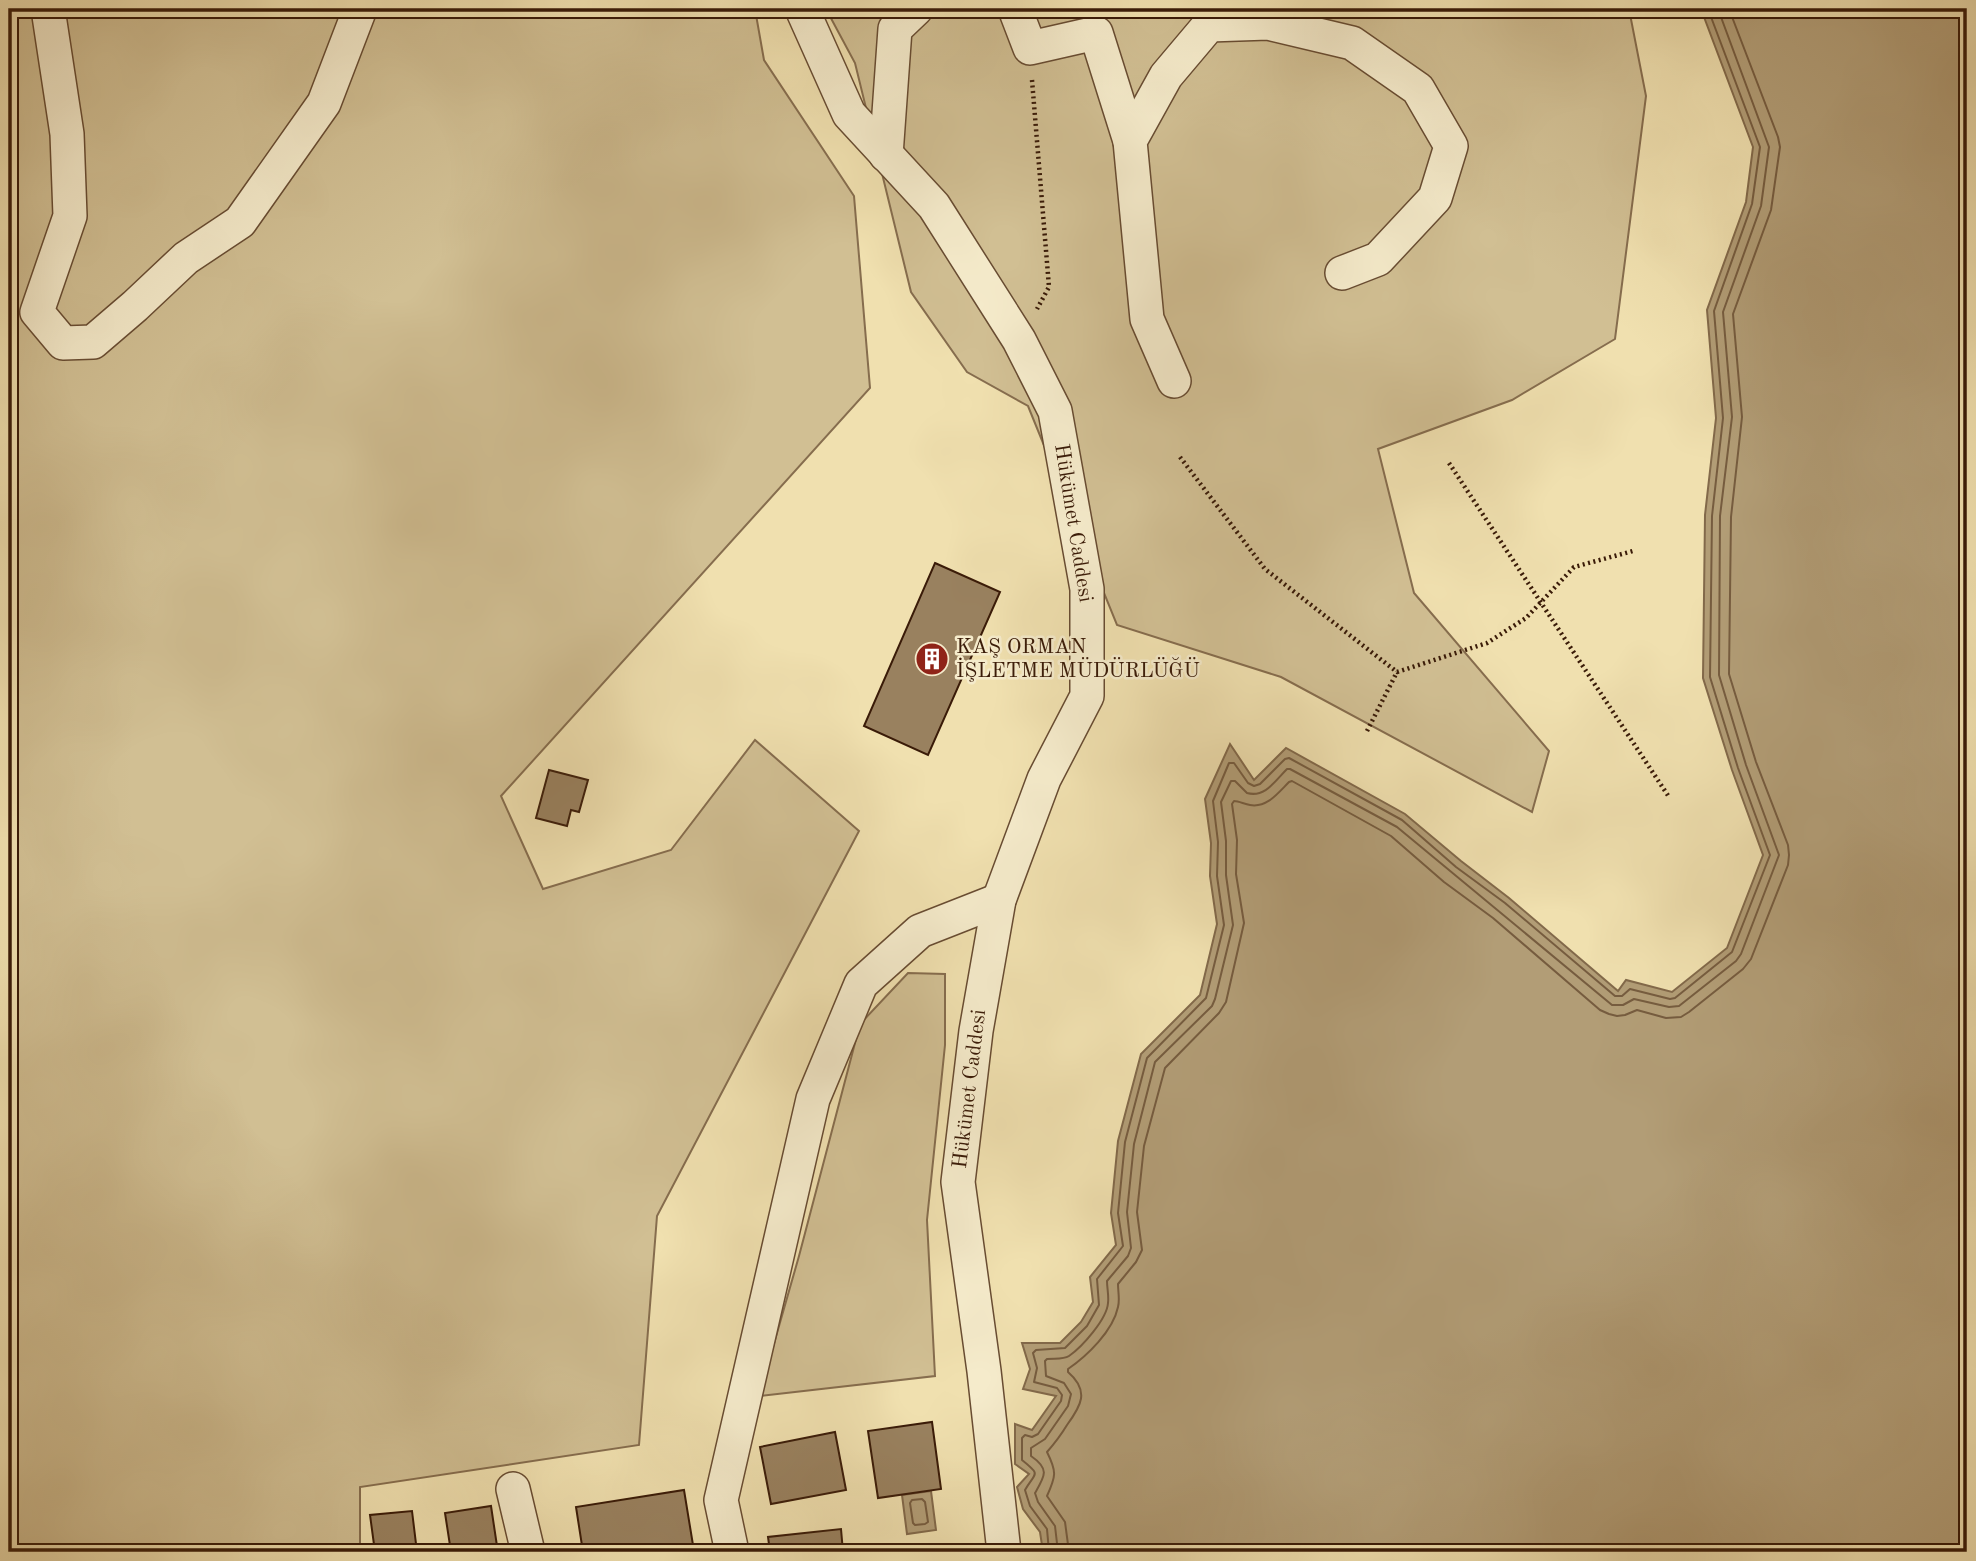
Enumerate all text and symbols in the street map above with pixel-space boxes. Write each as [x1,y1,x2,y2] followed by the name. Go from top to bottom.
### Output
[1050,442,1096,604] street label: Hükümet Caddesi
[956,637,1200,682] place label: KAŞ ORMAN İŞLETME MÜDÜRLÜĞÜ
[913,640,951,678] building icon: KAŞ ORMAN İŞLETME MÜDÜRLÜĞÜ
[950,1008,990,1170] street label: Hükümet Caddesi

